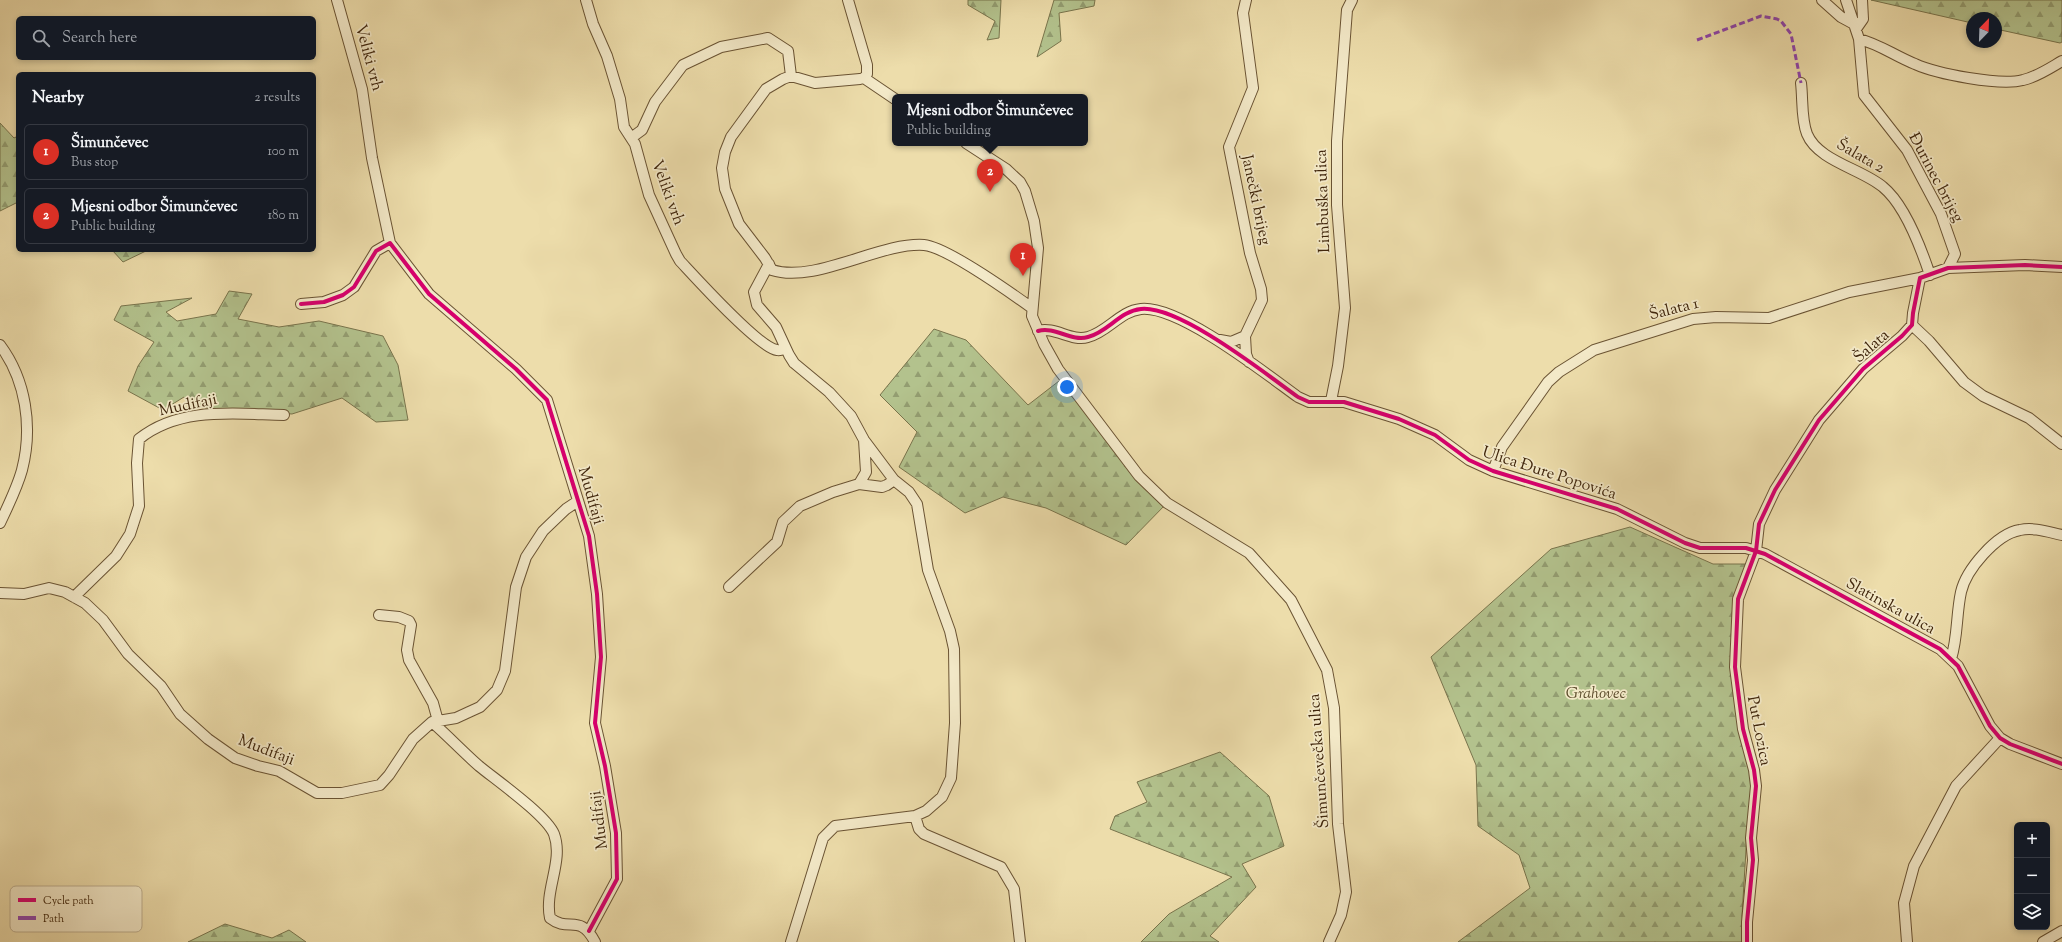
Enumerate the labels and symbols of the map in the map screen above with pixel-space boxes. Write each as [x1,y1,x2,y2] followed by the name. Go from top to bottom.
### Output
[1966,12,2002,48] north arrow
[348,22,388,94] street label: Veliki vrh
[1902,129,1968,227] street label: Đurinec brijeg
[1832,134,1889,180] street label: Šalata 2
[1311,148,1337,253] street label: Limbuška ulica
[1234,152,1276,247] street label: Janečki brijeg
[645,157,690,229] street label: Veliki vrh
[977,159,1003,192] pin: 2
[1010,243,1036,276] pin: 1
[1647,293,1702,327] street label: Šalata 1
[1849,324,1896,369] street label: Šalata
[1057,377,1077,397] your location
[157,389,220,423] street label: Mudifaji
[1479,441,1620,507] street label: Ulica Đure Popovića
[571,464,609,528] street label: Mudifaji
[1841,573,1940,641] street label: Slatinska ulica
[1566,683,1626,706] park label: Grahovec
[1304,692,1336,829] street label: Šimunčevečka ulica
[1740,694,1776,768] street label: Put Lozica
[234,730,298,772] street label: Mudifaji
[585,789,615,851] street label: Mudifaji
[10,886,142,932] legend
[43,893,94,909] text: Cycle path
[43,911,65,927] text: Path

